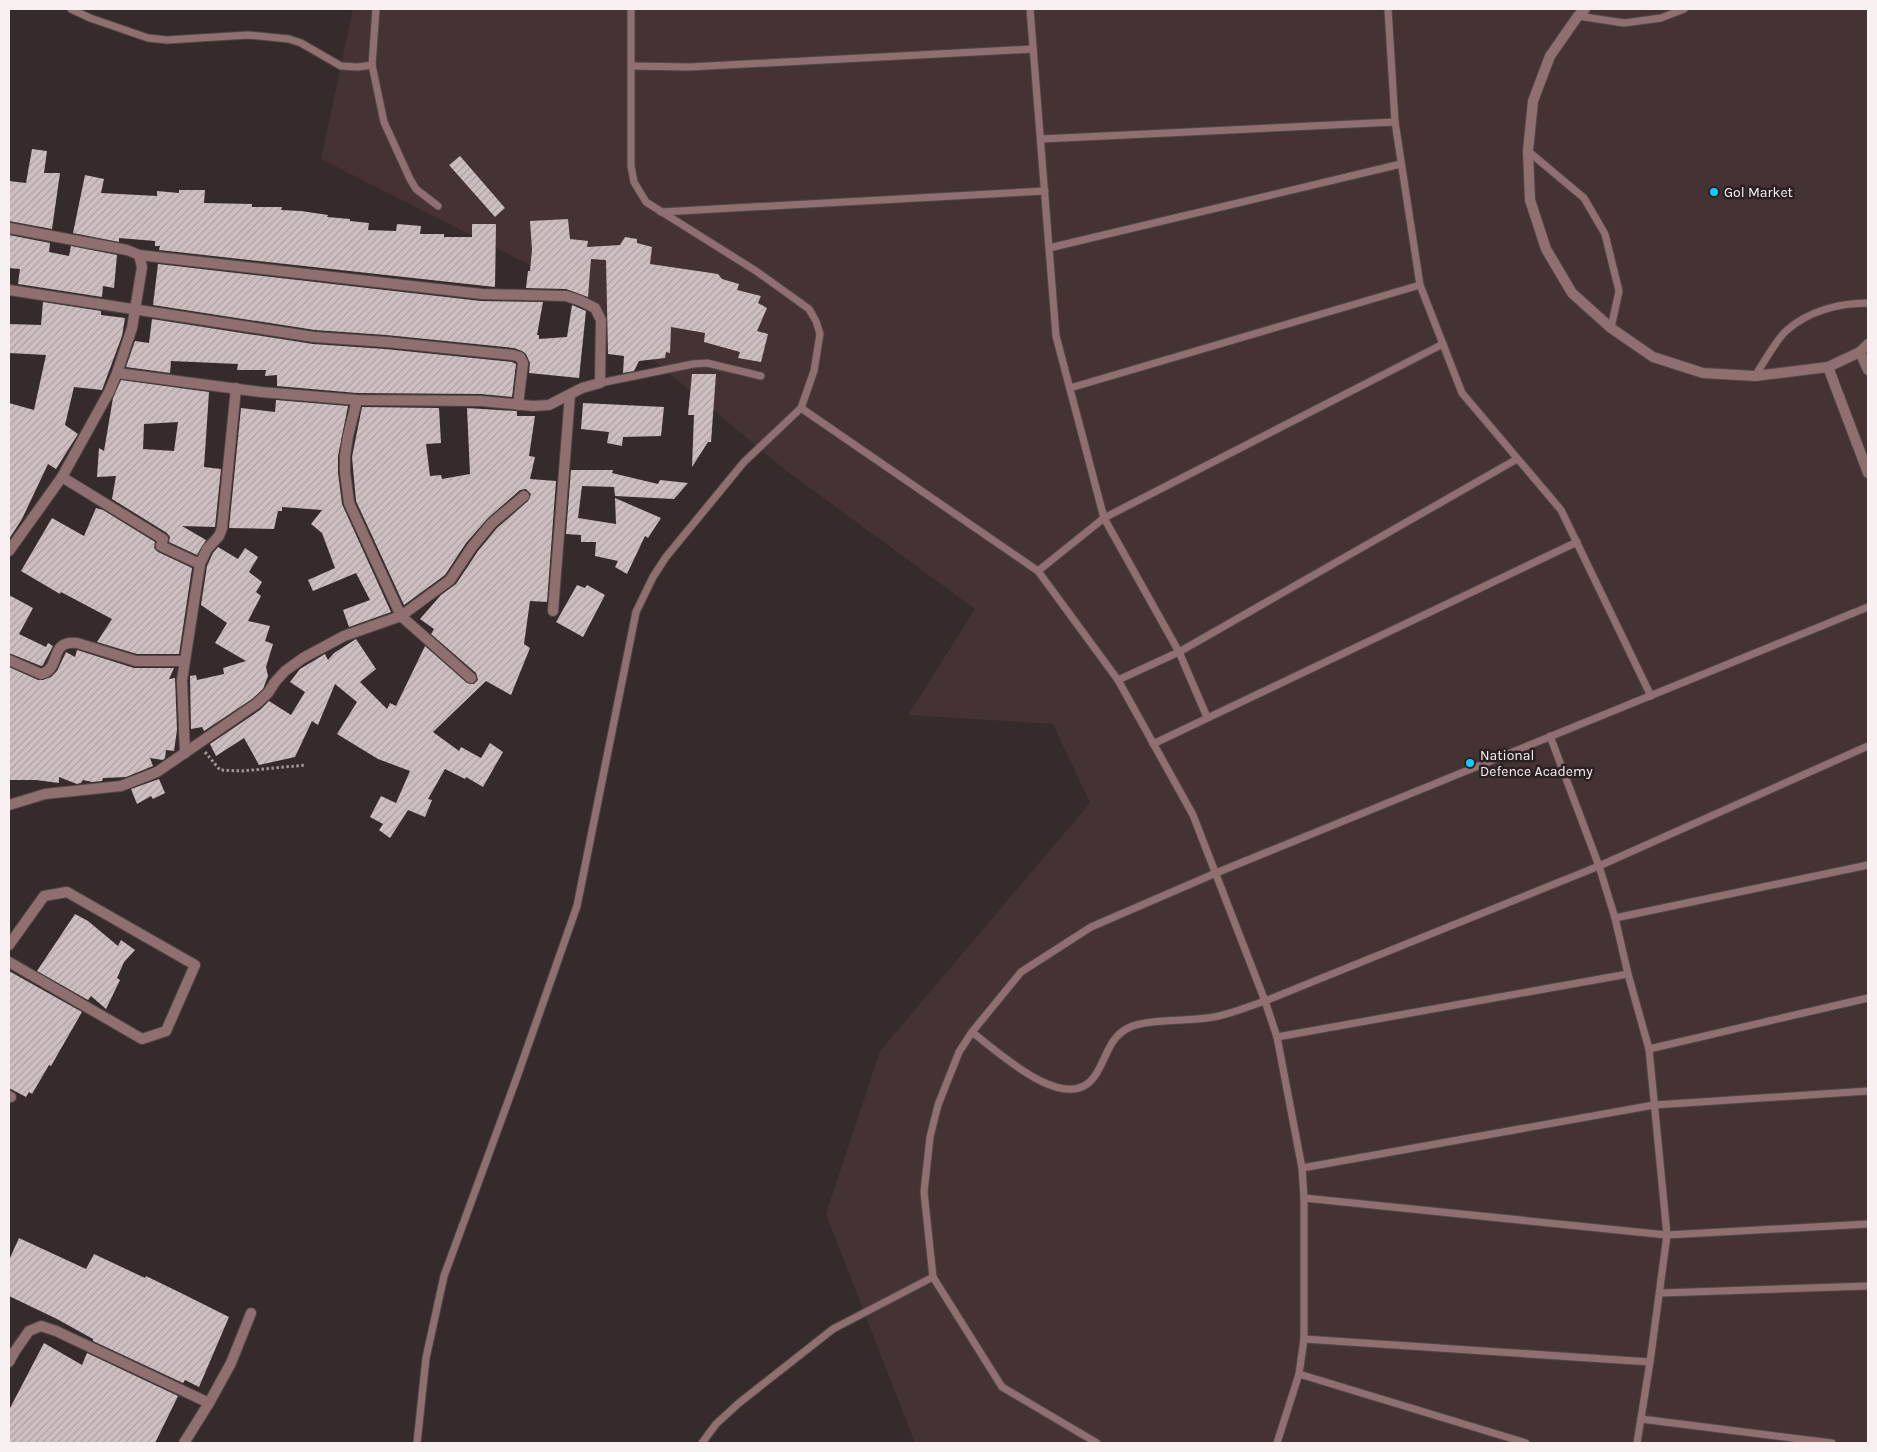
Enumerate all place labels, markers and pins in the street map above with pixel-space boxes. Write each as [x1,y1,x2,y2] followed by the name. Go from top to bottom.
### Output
[1724,184,1793,201] place label: Gol Market
[1708,186,1720,198] marker: Gol Market
[1480,747,1593,780] place label: National Defence Academy
[1464,757,1476,769] marker: National Defence Academy

